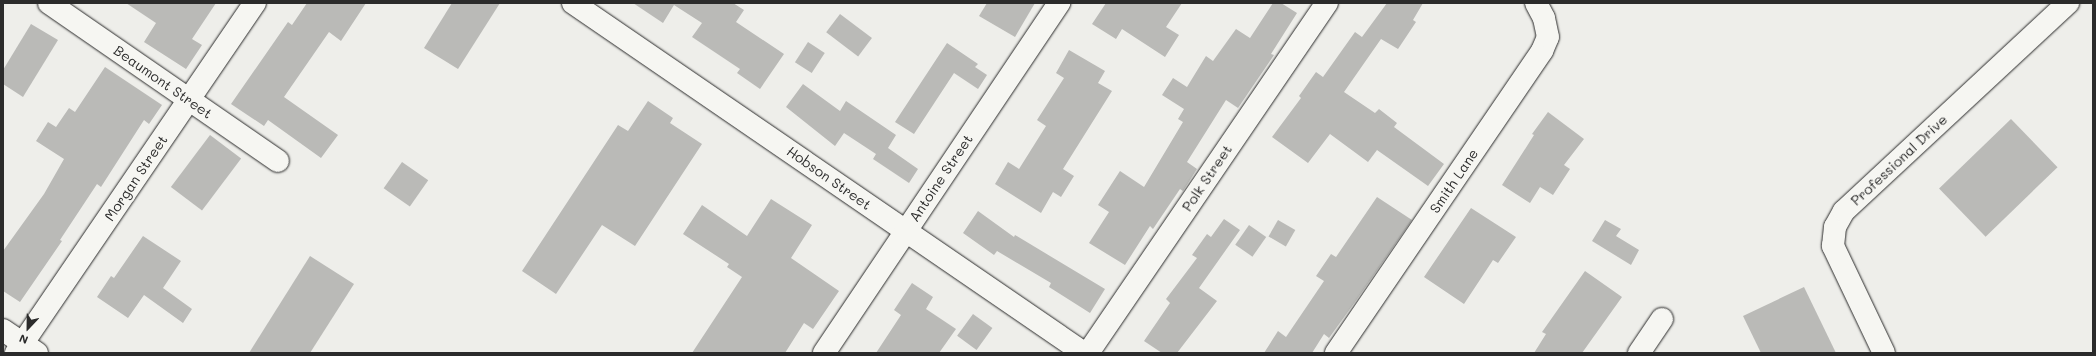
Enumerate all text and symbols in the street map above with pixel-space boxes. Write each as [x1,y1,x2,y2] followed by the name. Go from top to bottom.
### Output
[111,42,215,122] street label: Beaumont Street
[1847,111,1951,209] street label: Professional Drive
[906,131,976,225] street label: Antoine Street
[101,132,171,224] street label: Morgan Street
[1179,141,1235,215] street label: Polk Street
[784,143,874,213] street label: Hobson Street
[1426,145,1482,217] street label: Smith Lane
[8,308,48,348] north arrow
[17,331,30,348] text: N

